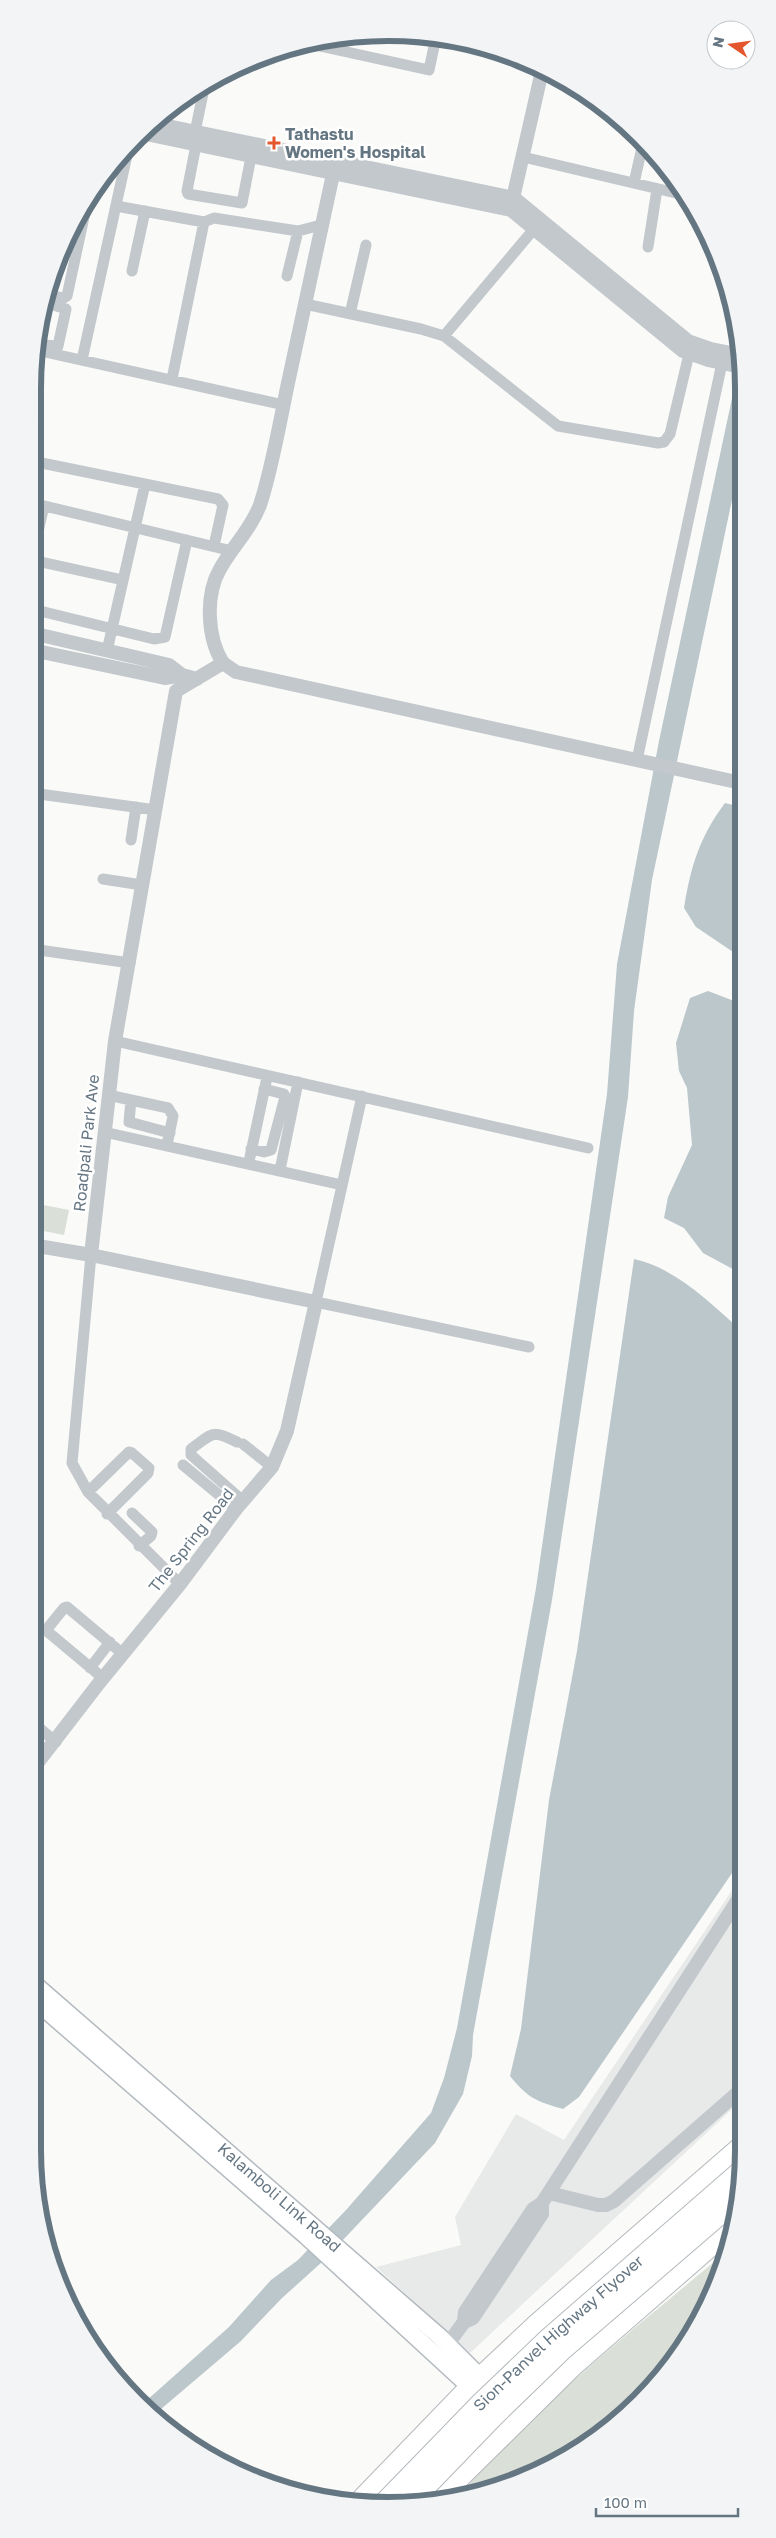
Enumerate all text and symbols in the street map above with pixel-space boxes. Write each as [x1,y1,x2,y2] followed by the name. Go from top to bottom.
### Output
[706,20,756,70] north arrow
[708,35,727,49] text: N
[285,124,426,162] place label: Tathastu Women's Hospital
[267,136,281,150] marker: Tathastu Women's Hospital
[69,1073,103,1213] street label: Roadpali Park Ave
[144,1484,238,1596] street label: The Spring Road
[214,2138,345,2256] street label: Kalamboli Link Road
[469,2251,647,2415] street label: Sion-Panvel Highway Flyover
[596,2486,738,2518] scale bar
[604,2493,647,2511] text: 100 m

